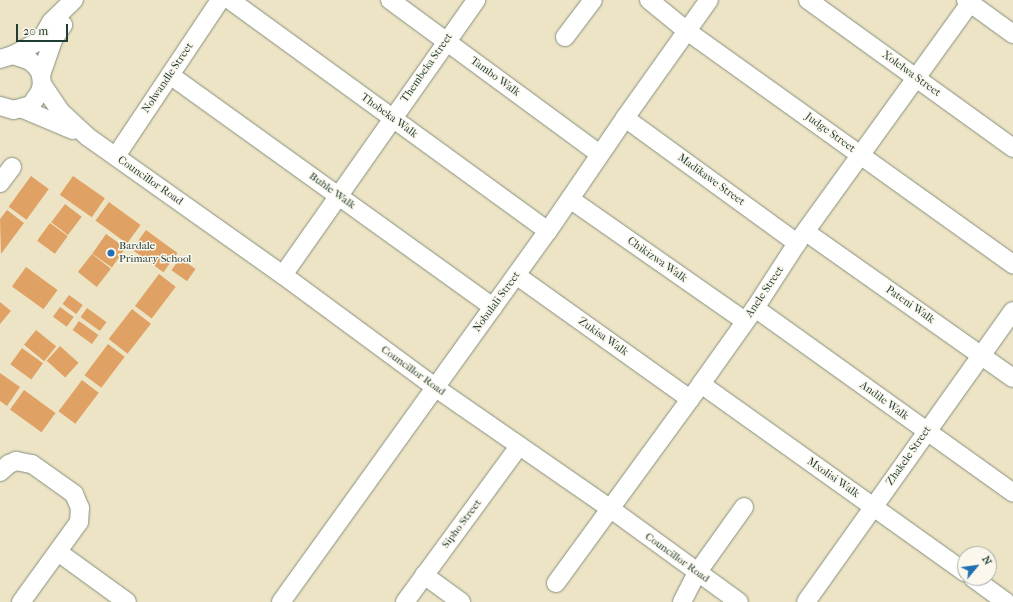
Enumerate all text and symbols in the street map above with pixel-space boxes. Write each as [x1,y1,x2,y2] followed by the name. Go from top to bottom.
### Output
[18,16,70,42] scale bar
[23,24,48,38] text: 20 m
[398,31,456,105] street label: Thembeka Street
[140,40,196,116] street label: Nolwandle Street
[879,48,943,100] street label: Xolelwa Street
[468,55,522,99] street label: Tambo Walk
[358,91,420,141] street label: Thobeka Walk
[802,110,858,156] street label: Judge Street
[675,151,747,209] street label: Madikawe Street
[115,154,185,208] street label: Councillor Road
[306,170,358,212] street label: Buhle Walk
[625,235,689,285] street label: Chikizwa Walk
[119,240,191,266] place label: Bardale Primary School
[106,248,116,258] marker: Bardale Primary School
[743,264,787,320] street label: Anele Street
[471,269,523,335] street label: Nobulali Street
[883,283,937,327] street label: Pateni Walk
[576,315,630,359] street label: Zukisa Walk
[378,343,448,399] street label: Councillor Road
[857,379,911,423] street label: Andile Walk
[884,424,934,488] street label: Zhakele Street
[804,455,862,501] street label: Mxolisi Walk
[439,497,485,551] street label: Sipho Street
[642,530,712,586] street label: Councillor Road
[957,546,997,586] north arrow
[979,554,995,567] text: N

